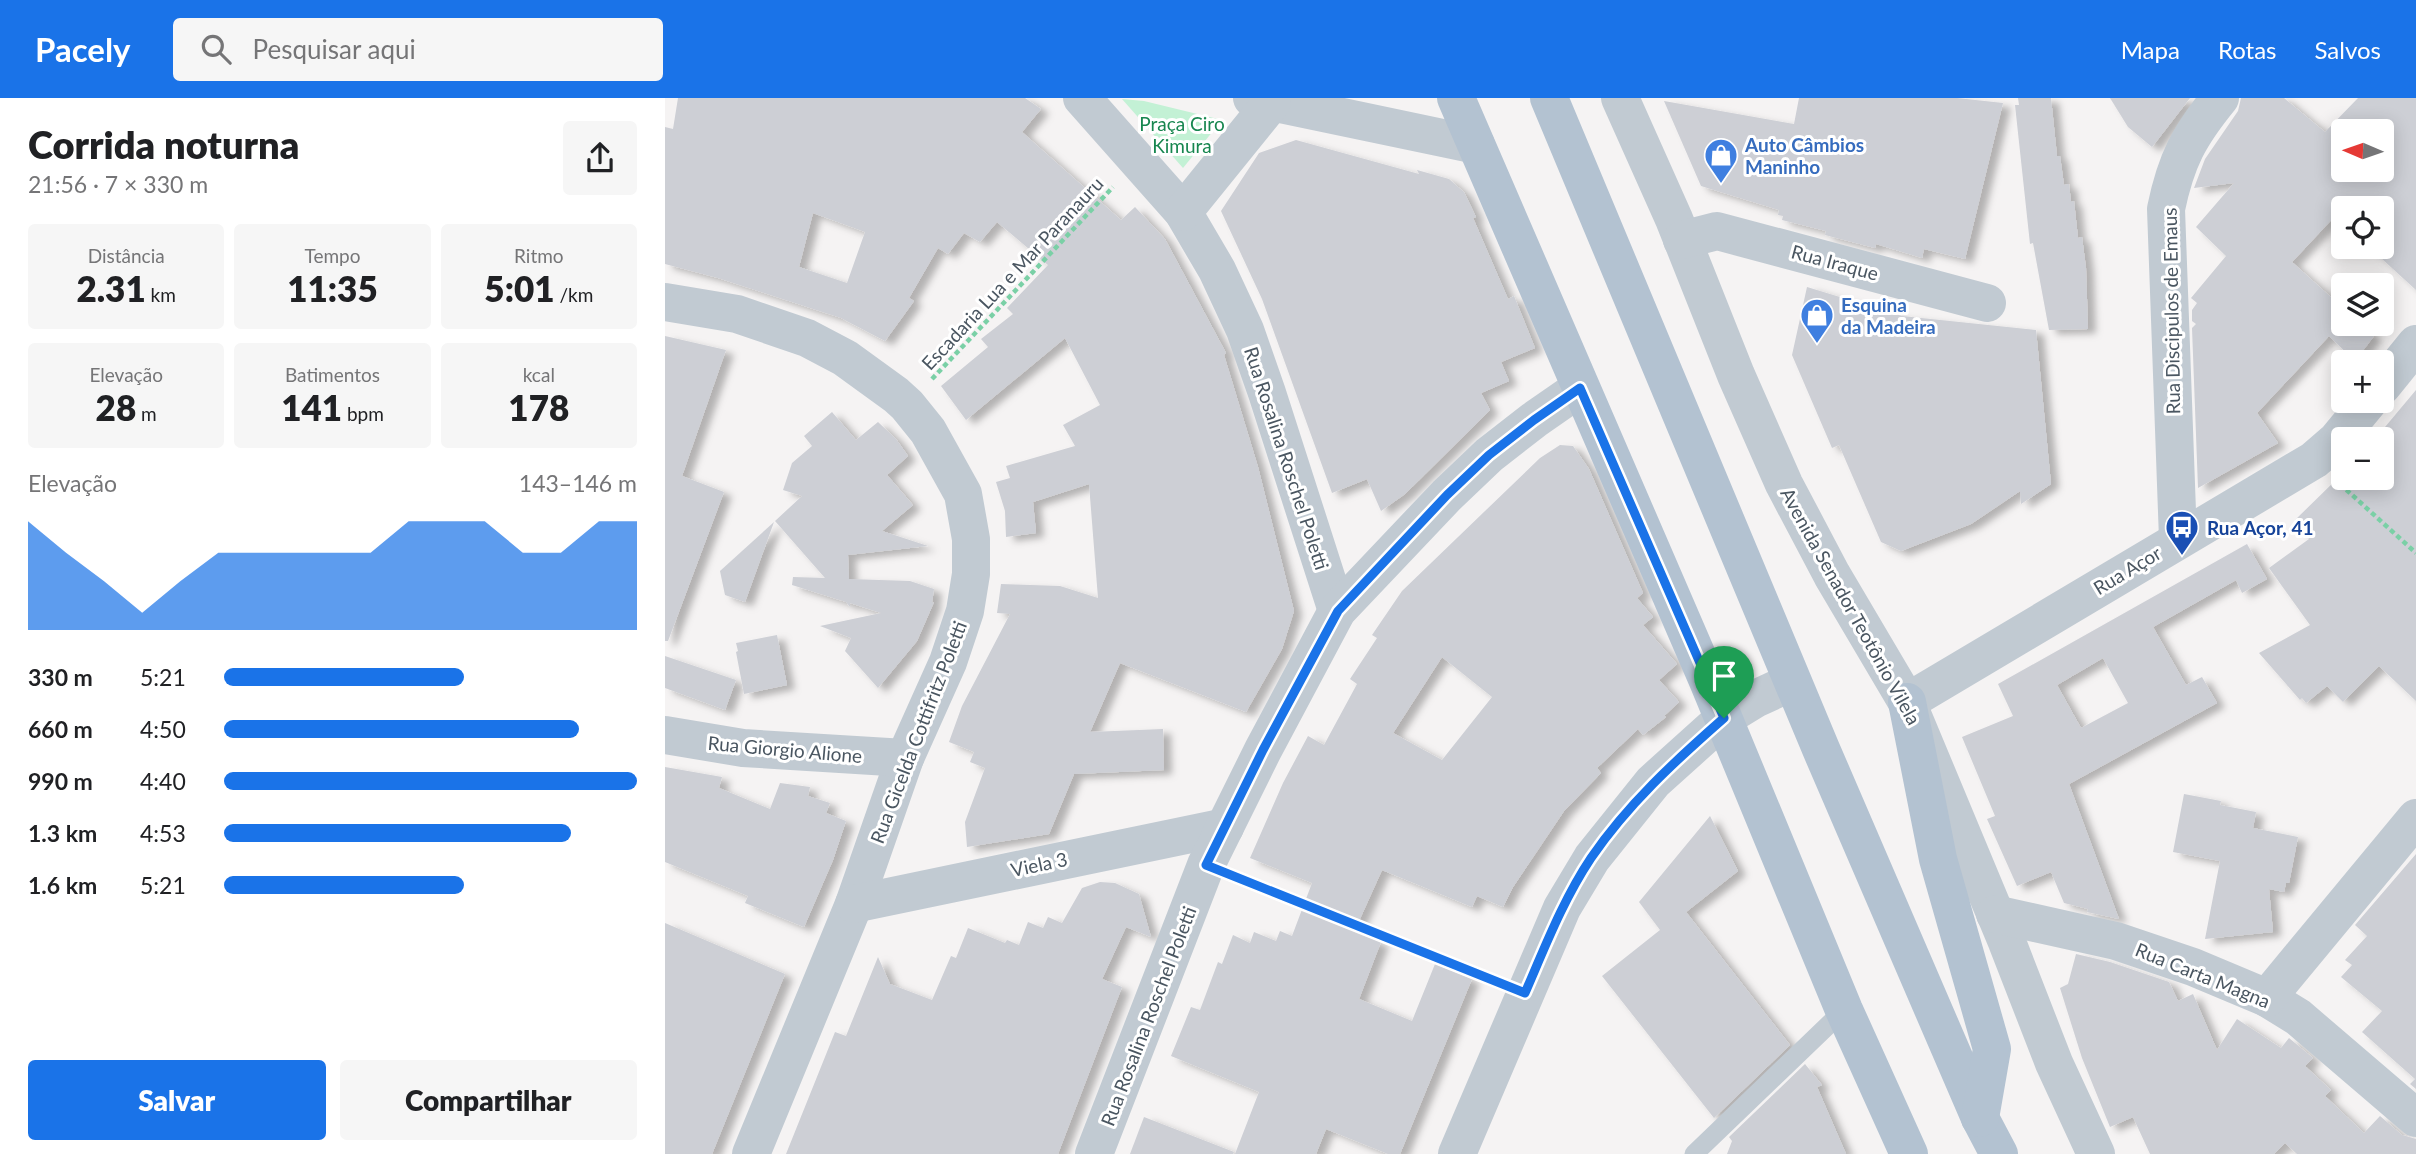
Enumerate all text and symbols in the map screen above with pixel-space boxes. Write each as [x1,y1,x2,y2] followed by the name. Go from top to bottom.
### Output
[173,18,663,81] search box
[35,29,131,69] text: Pacely
[197,30,235,68] icon: search
[253,33,416,65] text: Pesquisar aqui
[2121,35,2180,64] text: Mapa
[2218,35,2277,64] text: Rotas
[2315,35,2381,64] text: Salvos
[1139,112,1225,157] park label: Praça Ciro Kimura
[2331,119,2394,182] north arrow
[2331,119,2394,490] map controls
[28,121,299,167] text: Corrida noturna
[563,121,637,195] button: share
[1744,133,1864,178] place label: Auto Câmbios Maninho
[1702,136,1740,185] shop icon: Auto Câmbios Maninho
[28,170,208,198] text: 21:56 · 7 × 330 m
[916,172,1108,374] street label: Escadaria Lua e Mar Paranauru
[2331,196,2394,259] button: locate
[2158,207,2184,415] street label: Rua Discipulos de Emaus
[1789,239,1881,285] street label: Rua Iraque
[88,244,165,267] text: Distância
[305,244,360,267] text: Tempo
[514,244,564,267] text: Ritmo
[76,267,146,309] text: 2.31
[287,267,378,309] text: 11:35
[484,267,555,309] text: 5:01
[2331,273,2394,336] button: layers
[146,283,176,306] text: km
[555,283,593,306] text: /km
[1841,293,1936,338] place label: Esquina da Madeira
[1798,296,1836,345] shop icon: Esquina da Madeira
[1240,344,1334,572] street label: Rua Rosalina Roschel Poletti
[2331,350,2394,413] button: +
[89,363,163,386] text: Elevação
[285,363,380,386] text: Batimentos
[523,363,555,386] text: kcal
[96,386,136,428] text: 28
[281,386,342,428] text: 141
[508,386,569,428] text: 178
[136,402,157,425] text: m
[342,402,384,425] text: bpm
[2331,427,2394,490] button: −
[28,469,117,497] text: Elevação
[519,469,637,497] text: 143–146 m
[1776,483,1926,729] street label: Avenida Senador Teotônio Vilela
[2163,508,2201,557] bus stop icon: Rua Açor, 41
[2207,516,2313,539] place label: Rua Açor, 41
[2089,541,2165,599] street label: Rua Açor
[865,618,971,846] street label: Rua Gicelda Cottifritz Poletti
[1694,646,1754,718] pin
[1705,657,1743,695] icon: arrive
[28,663,93,691] text: 330 m
[140,663,186,691] text: 5:21
[28,715,93,743] text: 660 m
[140,715,186,743] text: 4:50
[707,731,863,767] street label: Rua Giorgio Alione
[28,767,93,795] text: 990 m
[140,767,186,795] text: 4:40
[28,819,97,847] text: 1.3 km
[140,819,186,847] text: 4:53
[1009,847,1069,881] street label: Viela 3
[28,871,97,899] text: 1.6 km
[140,871,186,899] text: 5:21
[1095,903,1201,1129] street label: Rua Rosalina Roschel Poletti
[2132,937,2274,1013] street label: Rua Carta Magna
[28,1060,326,1140] button: Salvar
[340,1060,637,1140] button: Compartilhar

